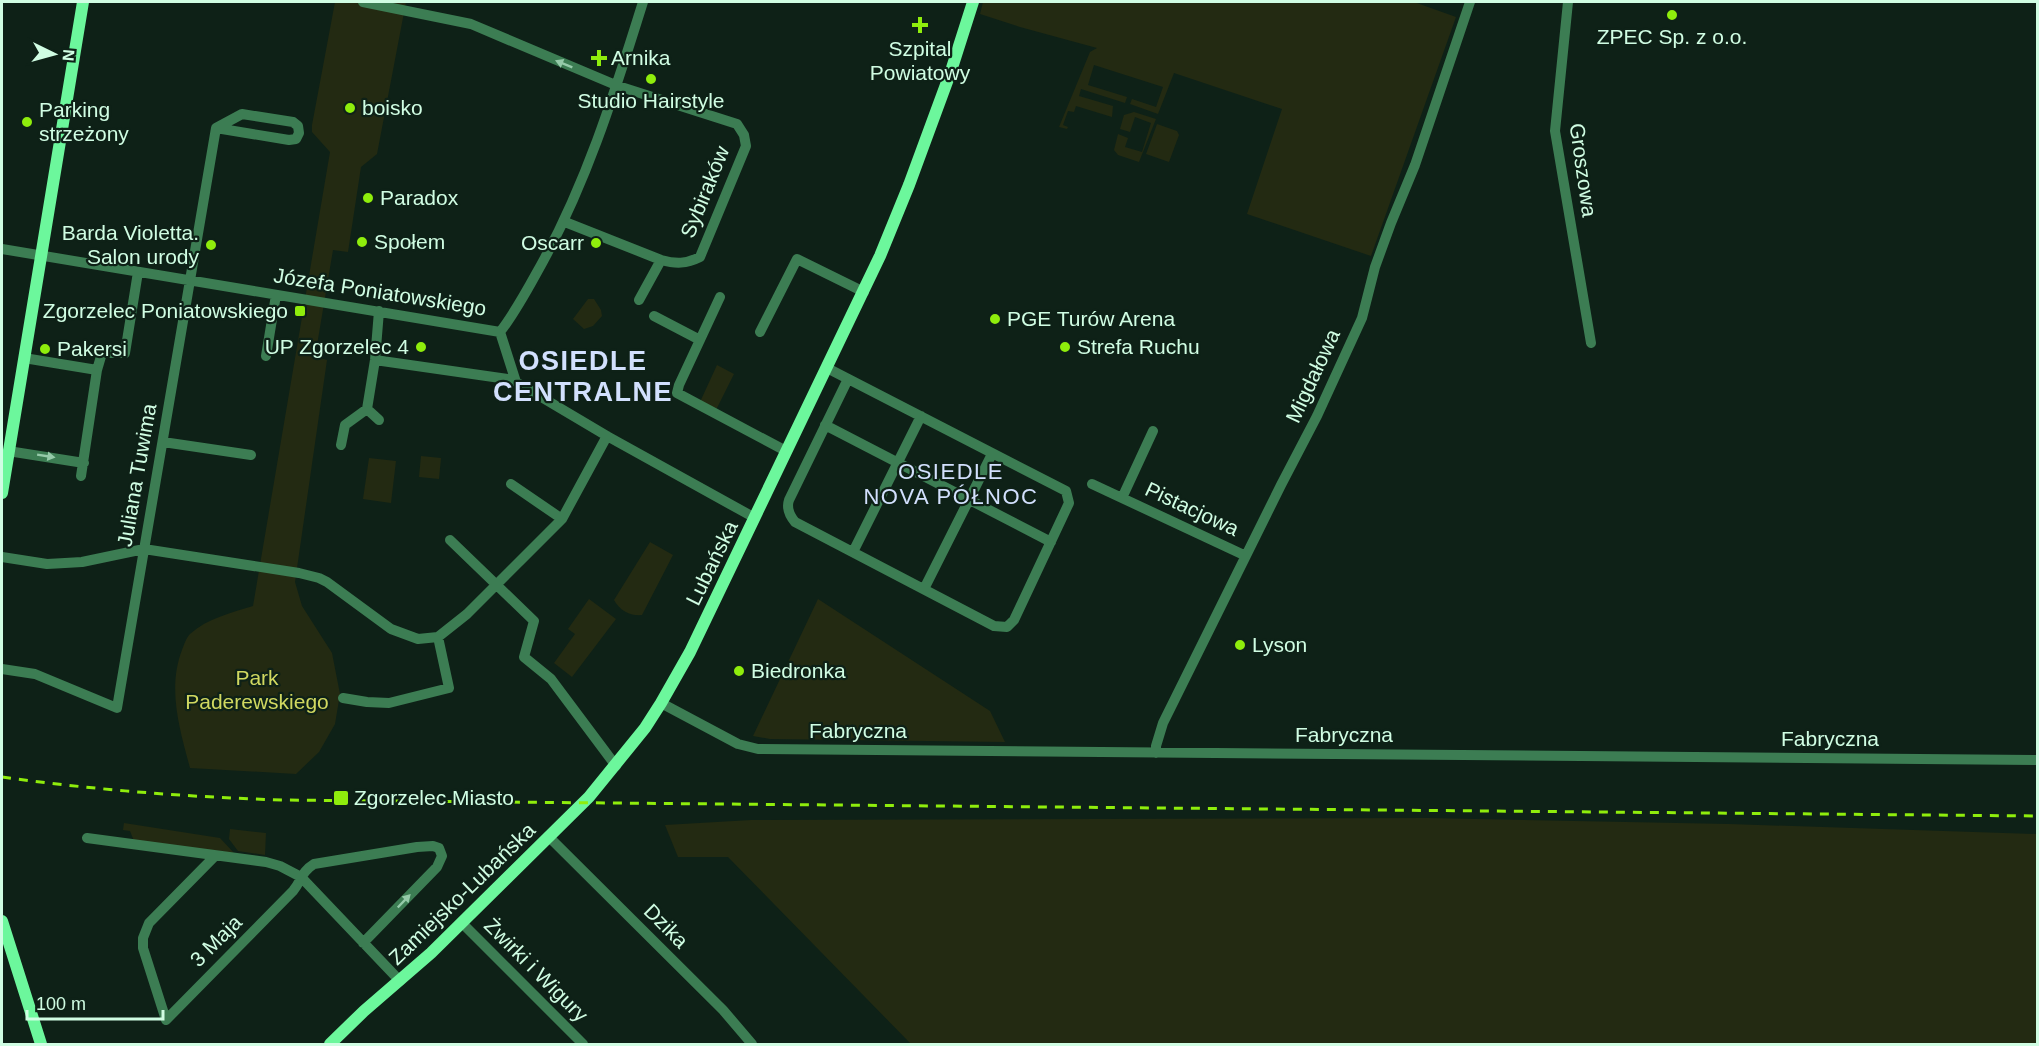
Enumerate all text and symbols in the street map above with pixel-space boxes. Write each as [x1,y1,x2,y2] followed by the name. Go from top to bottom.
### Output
[1665,8,1679,22] marker: ZPEC Sp. z o.o.
[911,16,929,34] marker: Szpital Powiatowy
[24,24,84,84] north arrow
[1597,25,1747,48] place label: ZPEC Sp. z o.o.
[870,37,971,84] place label: Szpital Powiatowy
[611,46,671,69] place label: Arnika
[59,49,77,62] text: N
[592,51,606,65] marker: Arnika
[554,59,572,69] one-way arrow
[644,72,658,86] marker: Studio Hairstyle
[577,89,725,112] place label: Studio Hairstyle
[362,96,423,119] place label: boisko
[39,98,129,145] place label: Parking strzeżony
[343,101,357,115] marker: boisko
[20,115,34,129] marker: Parking strzeżony
[1566,122,1602,219] street label: Groszowa
[676,142,734,241] street label: Sybiraków
[380,186,459,209] place label: Paradox
[361,191,375,205] marker: Paradox
[62,221,199,268] place label: Barda Violetta. Salon urody
[374,230,445,253] place label: Społem
[521,231,584,254] place label: Oscarr
[355,235,369,249] marker: Społem
[589,236,603,250] marker: Oscarr
[204,238,218,252] marker: Barda Violetta. Salon urody
[272,263,488,320] street label: Józefa Poniatowskiego
[43,299,288,322] place label: Zgorzelec Poniatowskiego
[293,304,307,318] marker: Zgorzelec Poniatowskiego
[1007,307,1175,330] place label: PGE Turów Arena
[988,312,1002,326] marker: PGE Turów Arena
[1281,325,1344,426] street label: Migdałowa
[265,335,409,358] place label: UP Zgorzelec 4
[1077,335,1200,358] place label: Strefa Ruchu
[57,337,127,360] place label: Pakersi
[414,340,428,354] marker: UP Zgorzelec 4
[1058,340,1072,354] marker: Strefa Ruchu
[38,342,52,356] marker: Pakersi
[493,346,673,407] district label: OSIEDLE CENTRALNE
[113,401,160,548] street label: Juliana Tuwima
[37,452,56,461] one-way arrow
[863,459,1039,509] district label: OSIEDLE NOVA PÓŁNOC
[1142,477,1243,540] street label: Pistacjowa
[681,517,742,609] street label: Lubańska
[1252,633,1307,656] place label: Lyson
[1233,638,1247,652] marker: Lyson
[751,659,846,682] place label: Biedronka
[732,664,746,678] marker: Biedronka
[185,666,329,713] park label: Park Paderewskiego
[809,719,907,742] street label: Fabryczna
[1295,723,1393,746] street label: Fabryczna
[1781,727,1879,750] street label: Fabryczna
[354,786,514,809] place label: Zgorzelec Miasto
[332,789,350,807] marker: Zgorzelec Miasto
[384,818,540,969] street label: Zamiejsko-Lubańska
[396,895,410,909] one-way arrow
[640,899,693,953] street label: Dzika
[185,910,246,971] street label: 3 Maja
[480,913,593,1026] street label: Żwirki i Wigury
[27,983,164,1021] scale bar
[36,994,86,1014] text: 100 m

